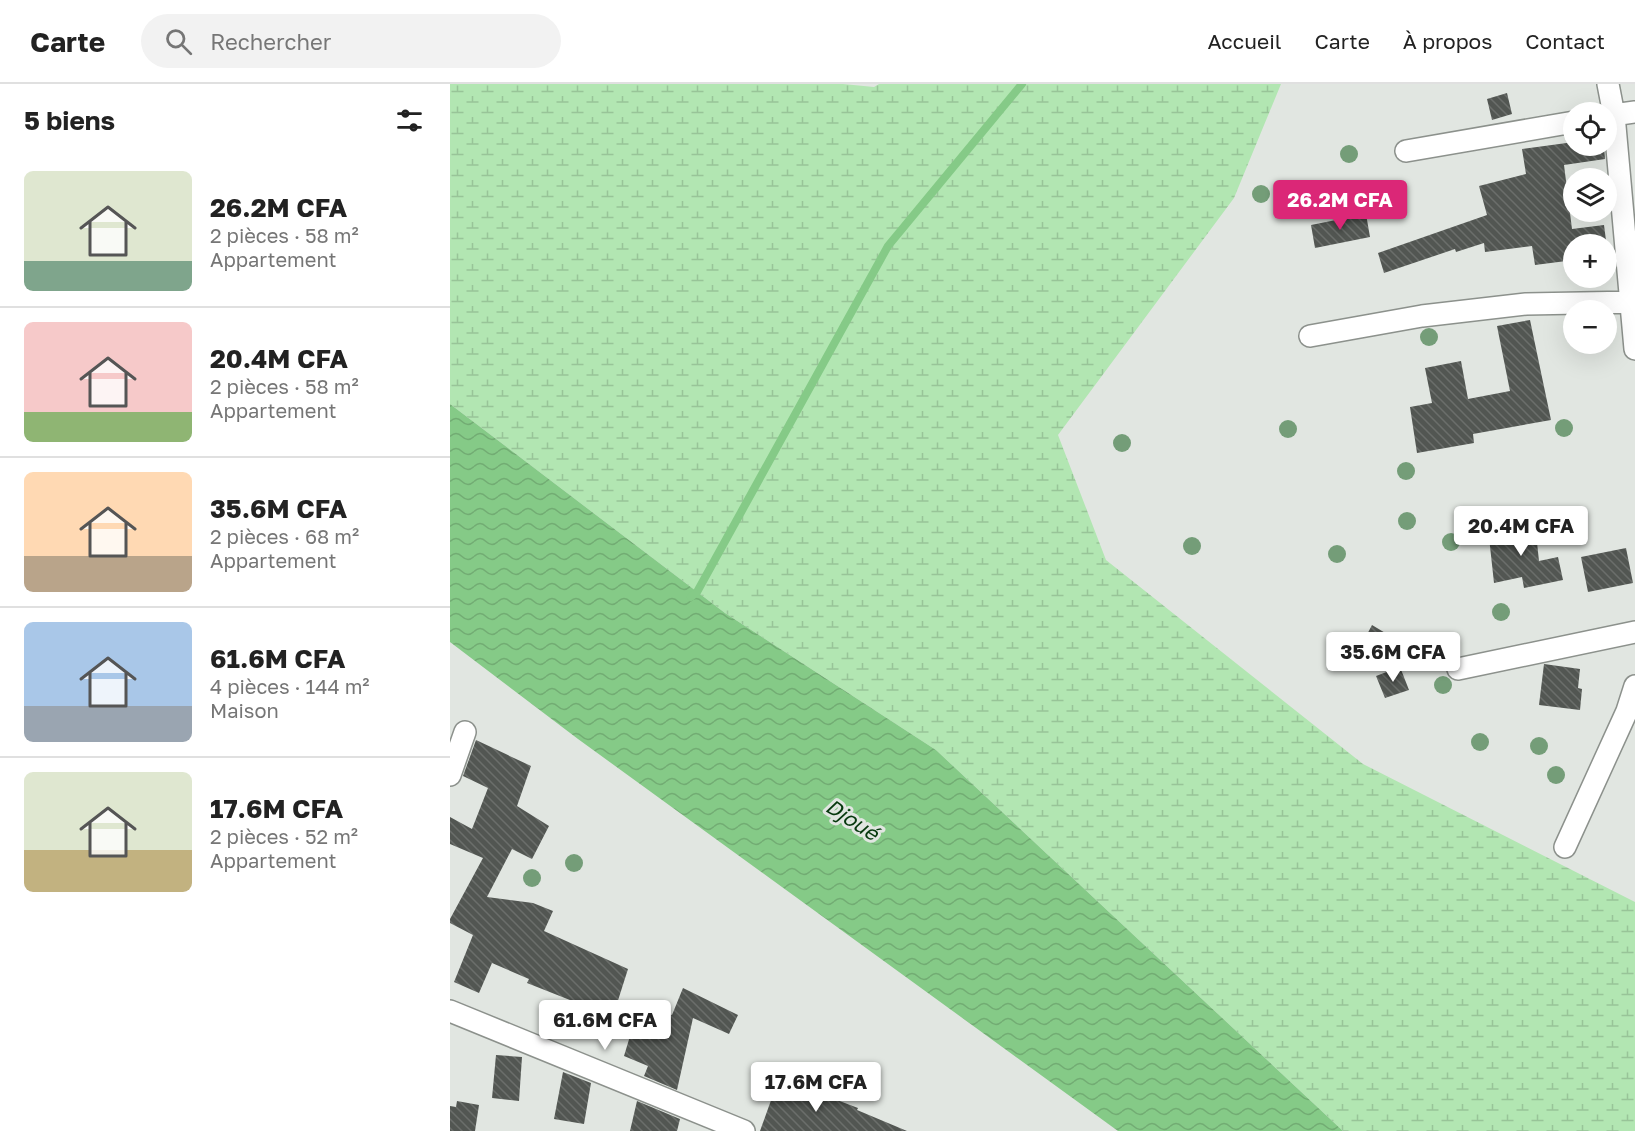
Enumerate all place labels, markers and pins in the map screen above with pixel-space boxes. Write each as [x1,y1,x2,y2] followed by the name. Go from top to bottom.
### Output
[1271,180,1409,231] pin: 26.2M CFA
[1452,506,1590,557] pin: 20.4M CFA
[1324,632,1462,683] pin: 35.6M CFA
[536,1000,674,1051] pin: 61.6M CFA
[747,1062,885,1113] pin: 17.6M CFA

